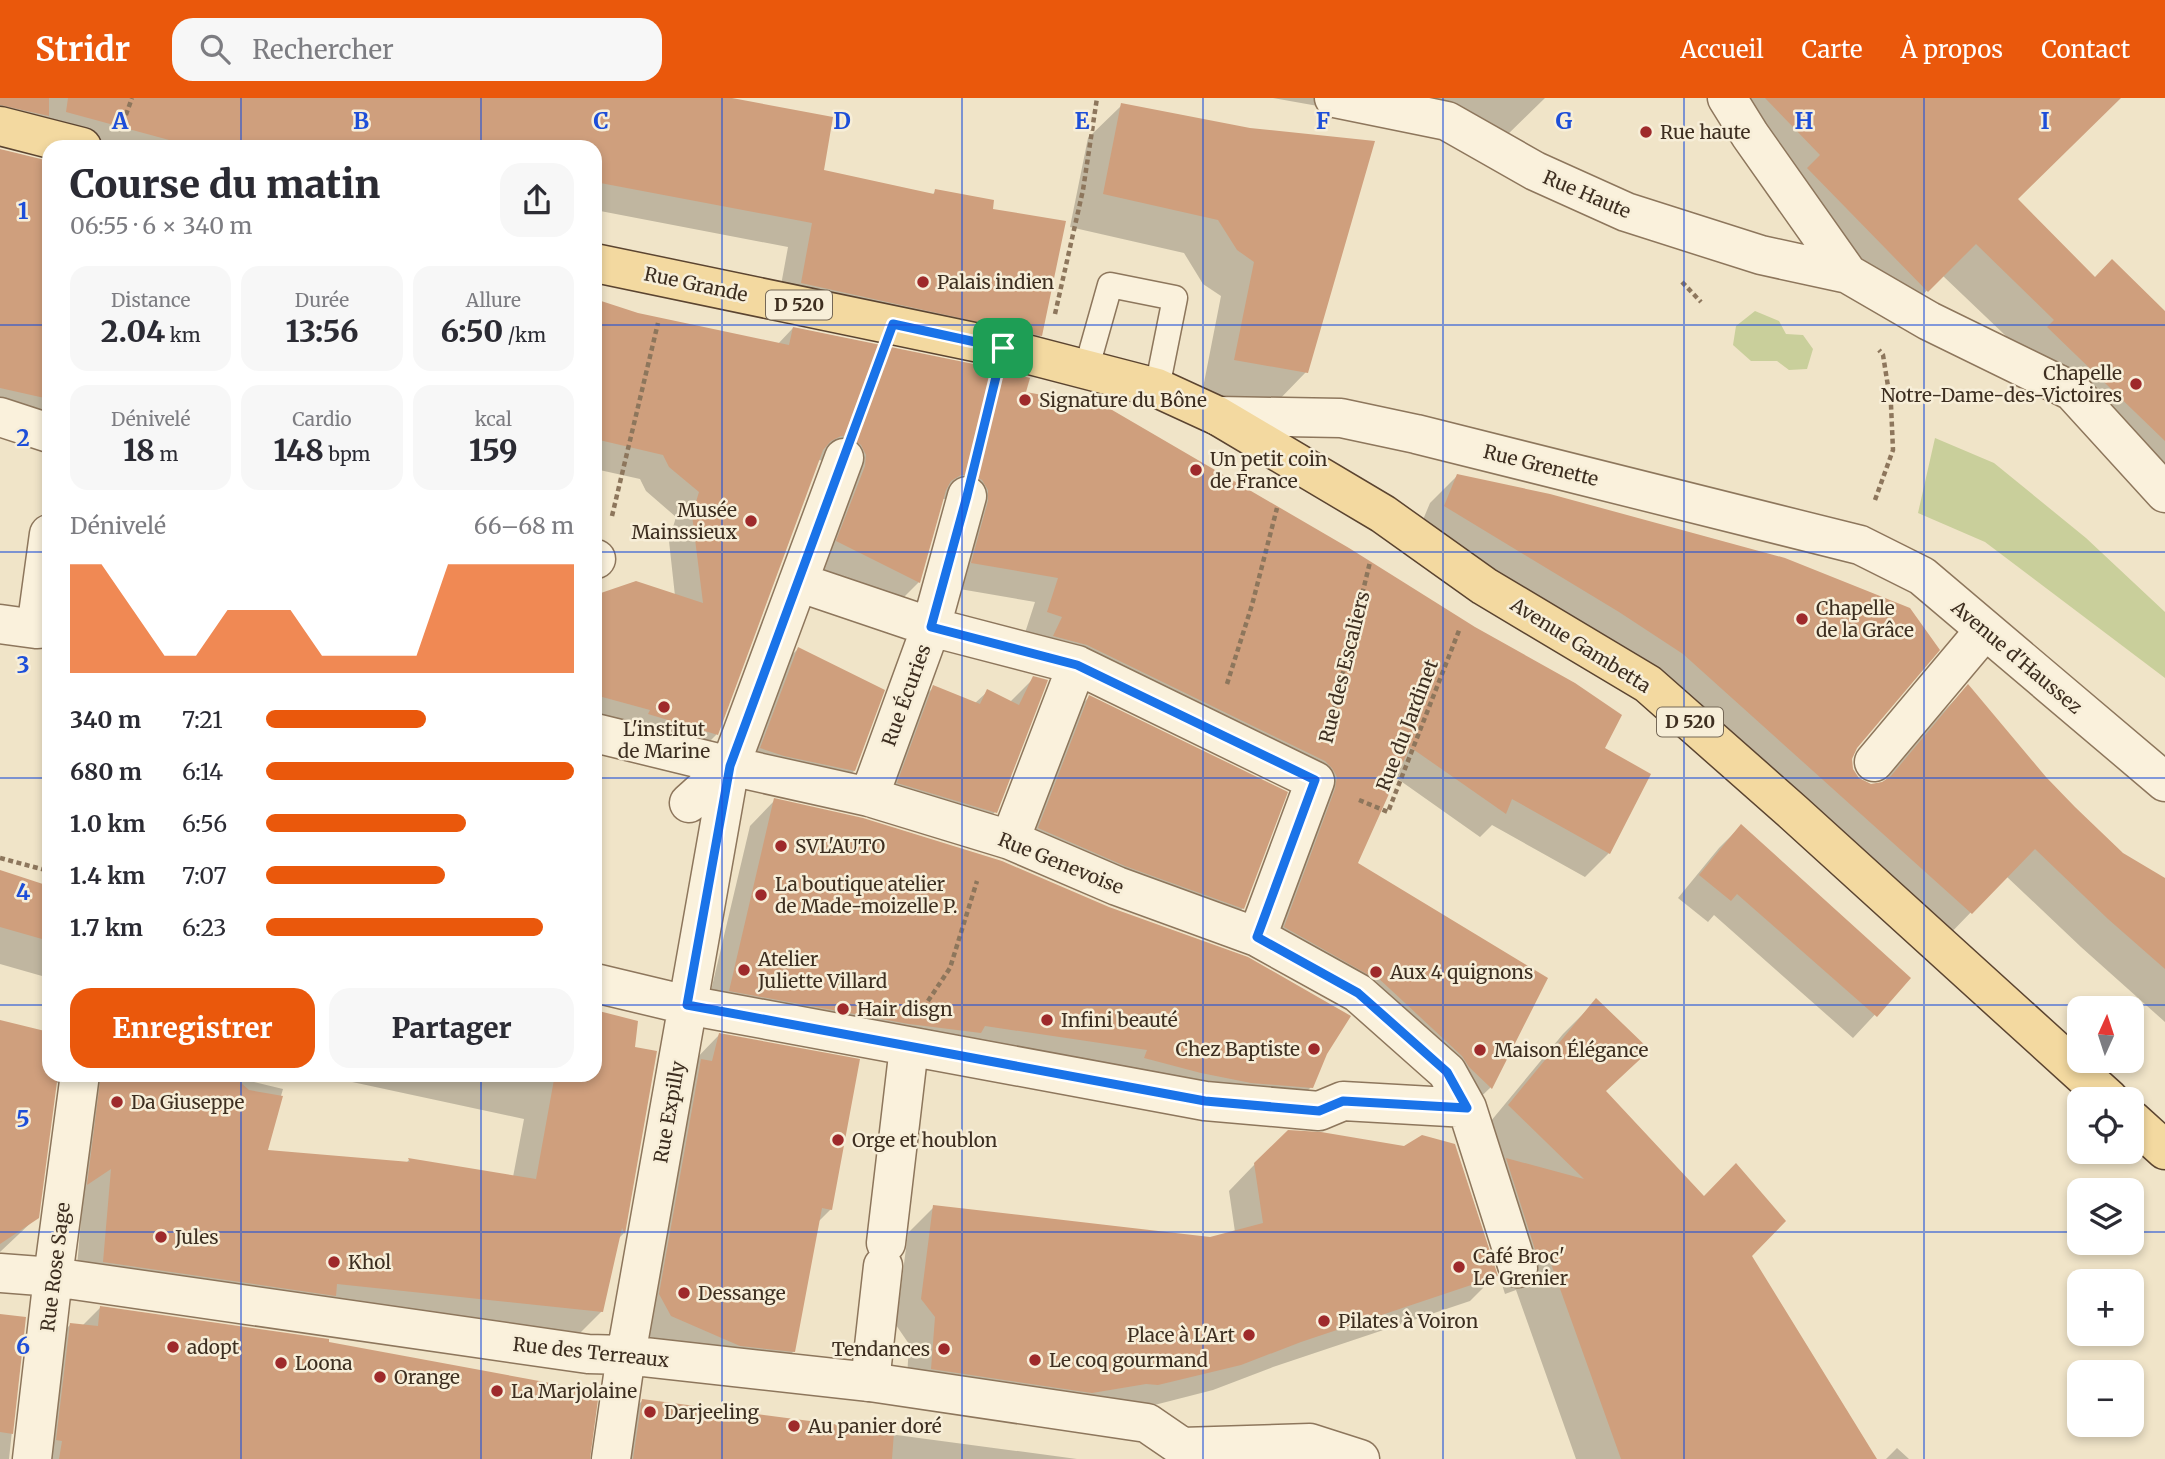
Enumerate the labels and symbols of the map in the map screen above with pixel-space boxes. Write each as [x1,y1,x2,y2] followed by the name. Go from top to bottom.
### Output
[111,106,129,135] text: A
[353,106,369,135] text: B
[593,106,609,135] text: C
[833,106,851,135] text: D
[1074,106,1090,135] text: E
[1316,106,1330,135] text: F
[1556,106,1573,135] text: G
[1795,106,1814,135] text: H
[2040,106,2050,135] text: I
[1660,120,1751,144] place label: Rue haute
[1638,124,1654,140] marker: Rue haute
[1540,165,1635,223] street label: Rue Haute
[18,196,29,225] text: 1
[642,261,750,307] street label: Rue Grande
[937,270,1055,294] place label: Palais indien
[915,274,931,290] marker: Palais indien
[766,290,832,320] road number: D 520
[973,318,1033,378] pin
[1881,361,2122,407] place label: Chapelle Notre-Dame-des-Victoires
[2128,376,2144,392] marker: Chapelle Notre-Dame-des-Victoires
[1039,388,1207,412] place label: Signature du Bône
[1017,392,1033,408] marker: Signature du Bône
[16,423,30,452] text: 2
[1481,439,1601,491] street label: Rue Grenette
[1210,447,1328,493] place label: Un petit coin de France
[1188,462,1204,478] marker: Un petit coin de France
[632,498,738,544] place label: Musée Mainssieux
[743,513,759,529] marker: Musée Mainssieux
[1314,589,1374,745] street label: Rue des Escaliers
[1506,592,1656,698] street label: Avenue Gambetta
[1946,595,2087,719] street label: Avenue d'Haussez
[1816,596,1914,642] place label: Chapelle de la Grâce
[1794,611,1810,627] marker: Chapelle de la Grâce
[876,641,936,749] street label: Rue Écuries
[16,650,30,679] text: 3
[1371,655,1443,794] street label: Rue du Jardinet
[656,699,672,715] marker: L'institut de Marine
[1657,708,1723,736] road number: D 520
[618,717,710,763] place label: L'institut de Marine
[995,827,1127,899] street label: Rue Genevoise
[795,834,886,858] place label: SVL'AUTO
[773,838,789,854] marker: SVL'AUTO
[775,872,958,918] place label: La boutique atelier de Made-moizelle P.
[16,877,31,906] text: 4
[753,887,769,903] marker: La boutique atelier de Made-moizelle P.
[757,947,887,993] place label: Atelier Juliette Villard
[1389,960,1533,984] place label: Aux 4 quignons
[736,962,752,978] marker: Atelier Juliette Villard
[1368,964,1384,980] marker: Aux 4 quignons
[2067,996,2144,1073] north arrow
[857,997,953,1021] place label: Hair disgn
[835,1001,851,1017] marker: Hair disgn
[1061,1008,1178,1032] place label: Infini beauté
[1039,1012,1055,1028] marker: Infini beauté
[1175,1037,1300,1061] place label: Chez Baptiste
[1494,1038,1649,1062] place label: Maison Élégance
[1306,1041,1322,1057] marker: Chez Baptiste
[1472,1042,1488,1058] marker: Maison Élégance
[648,1059,690,1165] street label: Rue Expilly
[131,1090,245,1114] place label: Da Giuseppe
[109,1094,125,1110] marker: Da Giuseppe
[16,1104,30,1133] text: 5
[852,1128,998,1152] place label: Orge et houblon
[830,1132,846,1148] marker: Orge et houblon
[35,1201,75,1333] street label: Rue Rose Sage
[174,1225,219,1249] place label: Jules
[153,1229,169,1245] marker: Jules
[1473,1244,1568,1290] place label: Café Broc' Le Grenier
[348,1250,391,1274] place label: Khol
[326,1254,342,1270] marker: Khol
[1451,1259,1467,1275] marker: Café Broc' Le Grenier
[698,1281,786,1305] place label: Dessange
[676,1285,692,1301] marker: Dessange
[1338,1309,1479,1333] place label: Pilates à Voiron
[1316,1313,1332,1329] marker: Pilates à Voiron
[1127,1323,1236,1347] place label: Place à L'Art
[1241,1327,1257,1343] marker: Place à L'Art
[16,1331,30,1360] text: 6
[512,1332,671,1372] street label: Rue des Terreaux
[187,1335,240,1359] place label: adopt
[832,1337,930,1361] place label: Tendances
[165,1339,181,1355] marker: adopt
[936,1341,952,1357] marker: Tendances
[1049,1348,1208,1372] place label: Le coq gourmand
[295,1351,352,1375] place label: Loona
[1027,1352,1043,1368] marker: Le coq gourmand
[273,1355,289,1371] marker: Loona
[394,1365,460,1389] place label: Orange
[372,1369,388,1385] marker: Orange
[511,1379,637,1403] place label: La Marjolaine
[489,1383,505,1399] marker: La Marjolaine
[664,1400,759,1424] place label: Darjeeling
[642,1404,658,1420] marker: Darjeeling
[807,1414,942,1438] place label: Au panier doré
[786,1418,802,1434] marker: Au panier doré

